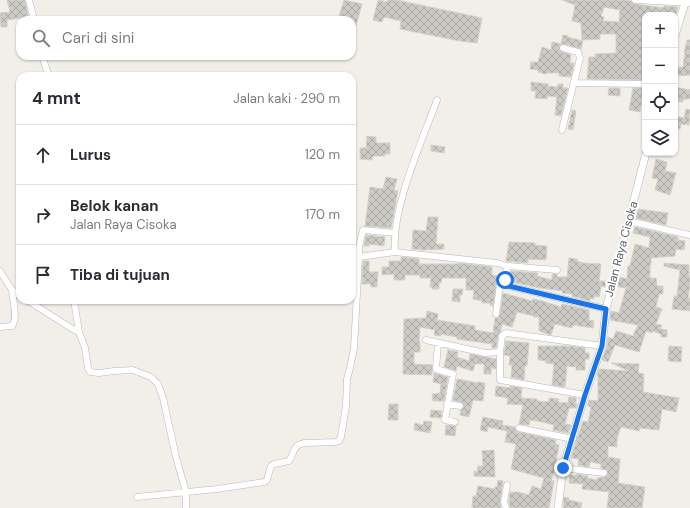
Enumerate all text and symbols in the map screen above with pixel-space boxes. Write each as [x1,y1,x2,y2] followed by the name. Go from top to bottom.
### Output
[642,12,678,156] map controls
[642,12,678,48] button: +
[16,16,356,60] search box
[30,27,52,49] icon: search
[62,28,134,48] text: Cari di sini
[642,48,678,84] button: −
[642,84,678,120] button: locate
[32,87,81,109] text: 4 mnt
[233,90,340,107] text: Jalan kaki · 290 m
[642,120,678,156] button: layers
[32,144,54,166] icon: ahead
[70,145,111,165] text: Lurus
[305,146,340,163] text: 120 m
[70,196,158,216] text: Belok kanan
[601,199,641,299] street label: Jalan Raya Cisoka
[32,204,54,226] icon: right
[305,206,340,223] text: 170 m
[70,216,177,233] text: Jalan Raya Cisoka
[32,264,54,286] icon: arrive
[70,265,170,285] text: Tiba di tujuan
[496,271,514,289] route start
[554,459,572,477] route end

